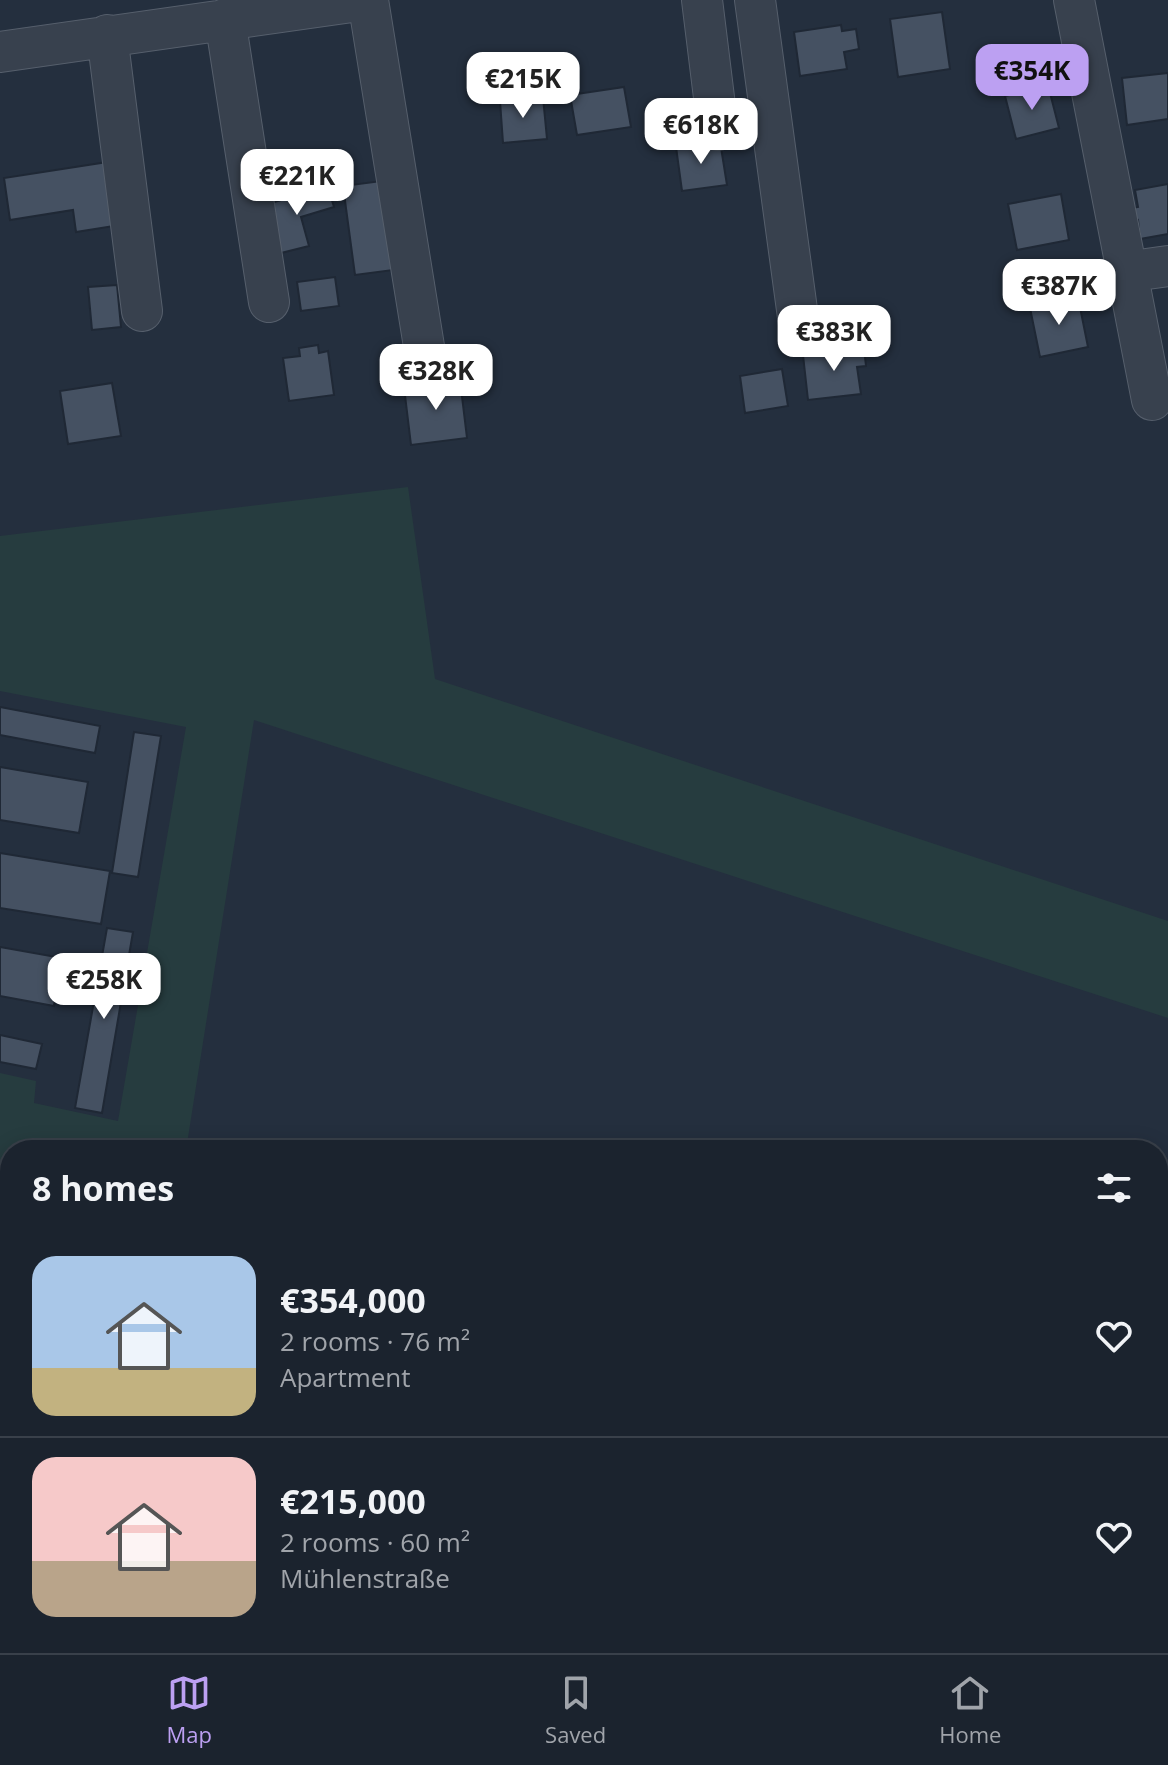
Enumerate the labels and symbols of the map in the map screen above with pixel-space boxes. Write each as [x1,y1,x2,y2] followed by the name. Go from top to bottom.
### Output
[976,44,1088,112] pin: €354K
[467,52,579,120] pin: €215K
[645,98,757,166] pin: €618K
[241,149,353,217] pin: €221K
[1003,259,1115,327] pin: €387K
[778,305,890,373] pin: €383K
[380,344,492,412] pin: €328K
[48,953,160,1021] pin: €258K

